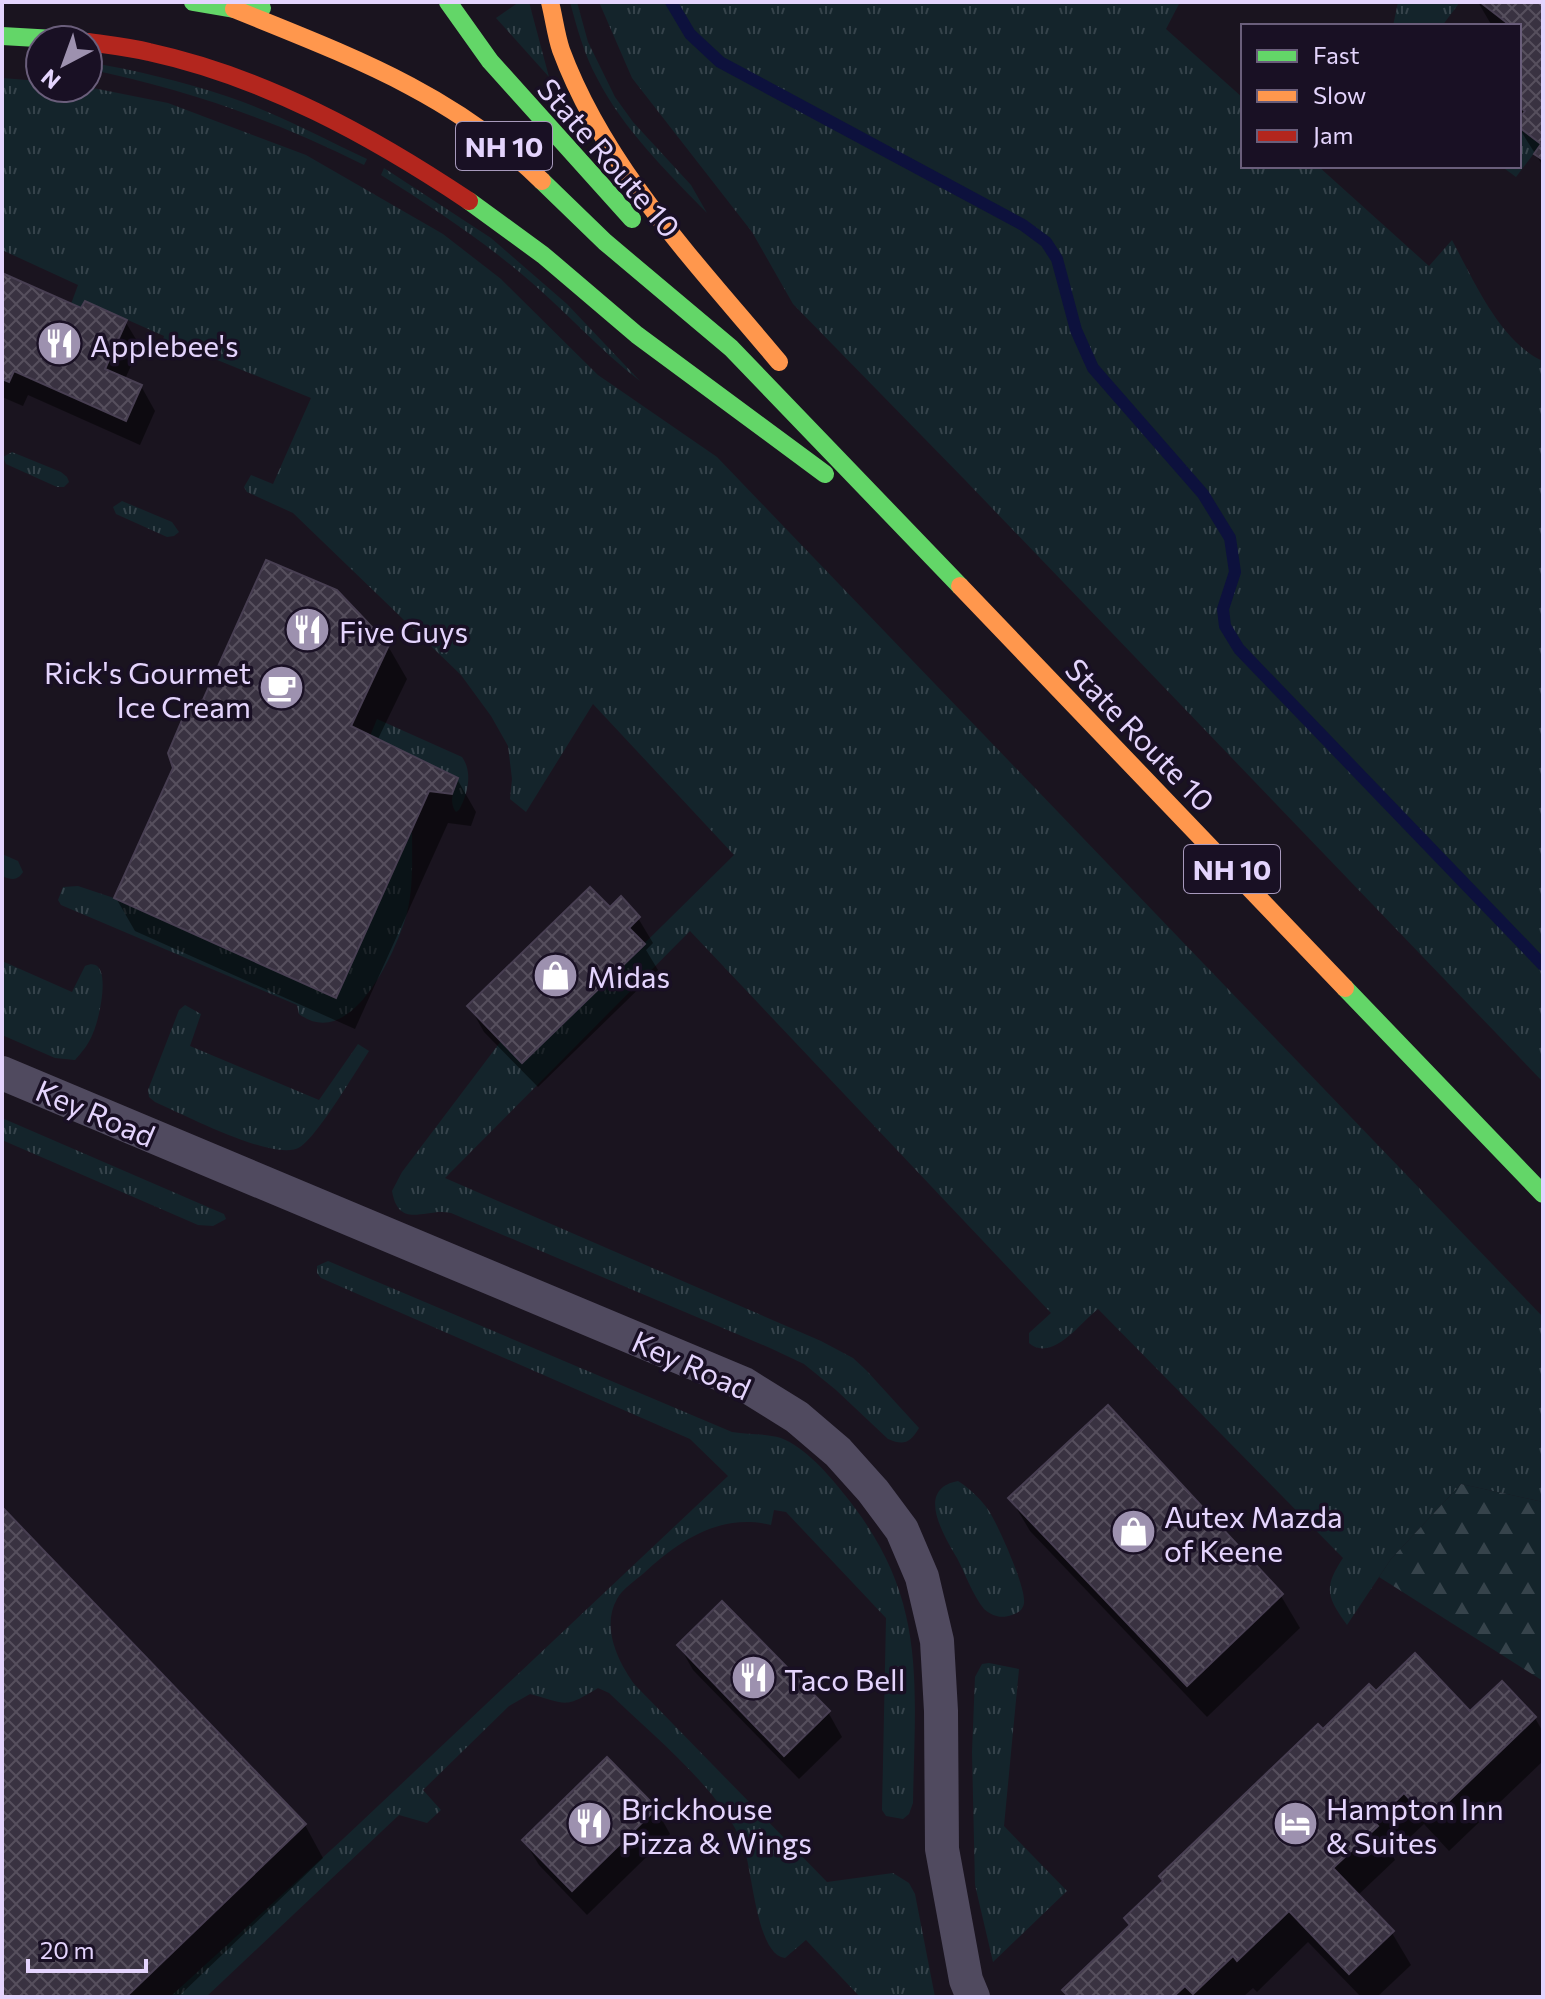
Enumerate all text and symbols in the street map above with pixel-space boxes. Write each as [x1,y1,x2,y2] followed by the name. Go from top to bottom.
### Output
[24,24,104,104] north arrow
[1241,24,1521,168] legend
[1313,40,1360,69] text: Fast
[35,64,66,95] text: N
[531,70,689,244] street label: State Route 10
[1313,80,1366,109] text: Slow
[1313,120,1353,149] text: Jam
[456,122,552,170] road number: NH 10
[35,320,83,368] restaurant icon: Applebee's
[90,326,239,363] place label: Applebee's
[284,606,332,654] restaurant icon: Five Guys
[339,612,468,649] place label: Five Guys
[1059,650,1223,818] street label: State Route 10
[44,653,251,724] place label: Rick's Gourmet Ice Cream
[258,664,306,712] cafe icon: Rick's Gourmet Ice Cream
[1184,845,1280,893] road number: NH 10
[532,951,580,999] shop icon: Midas
[587,957,670,994] place label: Midas
[31,1070,161,1154] street label: Key Road
[627,1322,757,1406] street label: Key Road
[1164,1497,1343,1568] place label: Autex Mazda of Keene
[1109,1508,1157,1556] shop icon: Autex Mazda of Keene
[729,1654,777,1702] restaurant icon: Taco Bell
[784,1660,905,1697] place label: Taco Bell
[621,1789,812,1860] place label: Brickhouse Pizza & Wings
[1326,1789,1504,1860] place label: Hampton Inn & Suites
[566,1800,614,1848] restaurant icon: Brickhouse Pizza & Wings
[1271,1800,1319,1848] hotel icon: Hampton Inn & Suites
[28,1923,146,1973] scale bar
[40,1935,94,1964] text: 20 m

